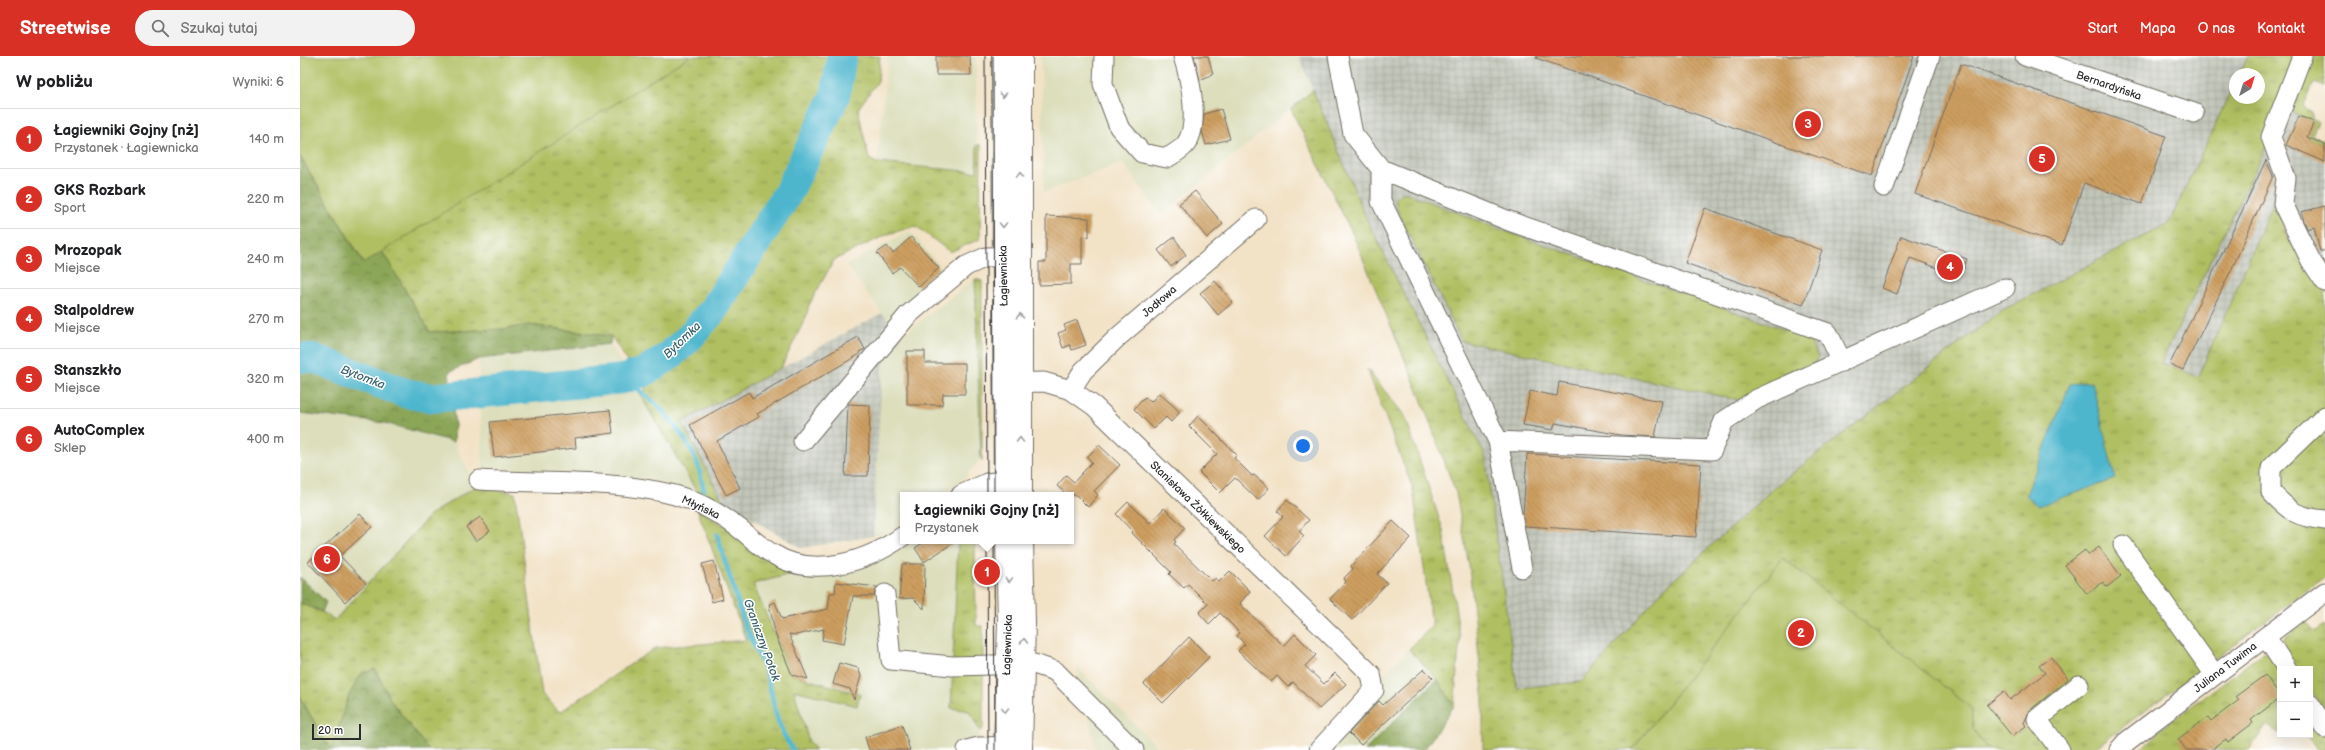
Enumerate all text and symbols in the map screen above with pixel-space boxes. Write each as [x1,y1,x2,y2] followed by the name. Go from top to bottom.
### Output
[135,10,415,46] search box
[20,17,111,40] text: Streetwise
[149,17,171,39] icon: search
[181,19,257,38] text: Szukaj tutaj
[2088,20,2118,37] text: Start
[2140,20,2176,37] text: Mapa
[2198,20,2235,37] text: O nas
[2257,20,2305,37] text: Kontakt
[2074,68,2143,103] street label: Bernardyńska
[2229,68,2265,104] north arrow
[16,72,93,92] text: W pobliżu
[233,74,284,90] text: Wyniki: 6
[999,92,1007,98] one-way arrow
[1795,109,1821,139] pin: 3
[54,121,199,140] text: Łagiewniki Gojny [nż]
[26,131,32,147] text: 1
[249,131,284,147] text: 140 m
[54,140,199,156] text: Przystanek · Łagiewnicka
[2029,144,2055,174] pin: 5
[1016,172,1024,178] one-way arrow
[54,181,146,200] text: GKS Rozbark
[25,191,33,207] text: 2
[247,191,284,207] text: 220 m
[54,200,86,216] text: Sport
[999,222,1007,228] one-way arrow
[54,241,122,260] text: Mrozopak
[996,245,1011,307] street label: Łagiewnicka
[25,251,33,267] text: 3
[247,251,284,267] text: 240 m
[1937,252,1963,282] pin: 4
[54,260,100,276] text: Miejsce
[1140,283,1179,320] street label: Jodłowa
[54,301,134,320] text: Stalpoldrew
[25,311,33,327] text: 4
[248,311,284,327] text: 270 m
[1016,313,1024,319] one-way arrow
[660,319,704,362] water label: Bytomka
[54,320,100,336] text: Miejsce
[54,361,122,380] text: Stanszkło
[338,362,387,393] water label: Bytomka
[25,371,33,387] text: 5
[246,371,284,387] text: 320 m
[54,380,100,396] text: Miejsce
[54,421,144,440] text: AutoComplex
[25,431,33,447] text: 6
[247,431,284,447] text: 400 m
[1293,436,1313,456] your location
[1016,437,1024,443] one-way arrow
[54,440,86,456] text: Sklep
[1147,459,1248,556] street label: Stanisława Żółkiewskiego
[900,492,1074,544] popup
[680,493,722,522] street label: Młyńska
[915,501,1059,520] text: Łagiewniki Gojny [nż]
[915,520,978,536] text: Przystanek
[314,544,340,574] pin: 6
[974,557,1000,587] pin: 1
[1004,577,1013,583] one-way arrow
[740,597,784,684] water label: Graniczny Potok
[1000,614,1015,676] street label: Łagiewnicka
[1788,618,1814,648] pin: 2
[1020,638,1028,644] one-way arrow
[2191,640,2259,695] street label: Juliana Tuwima
[2277,666,2313,738] map controls
[2277,666,2313,702] button: +
[2277,702,2313,738] button: −
[1001,707,1009,713] one-way arrow
[312,722,361,741] scale bar
[318,724,343,737] text: 20 m

